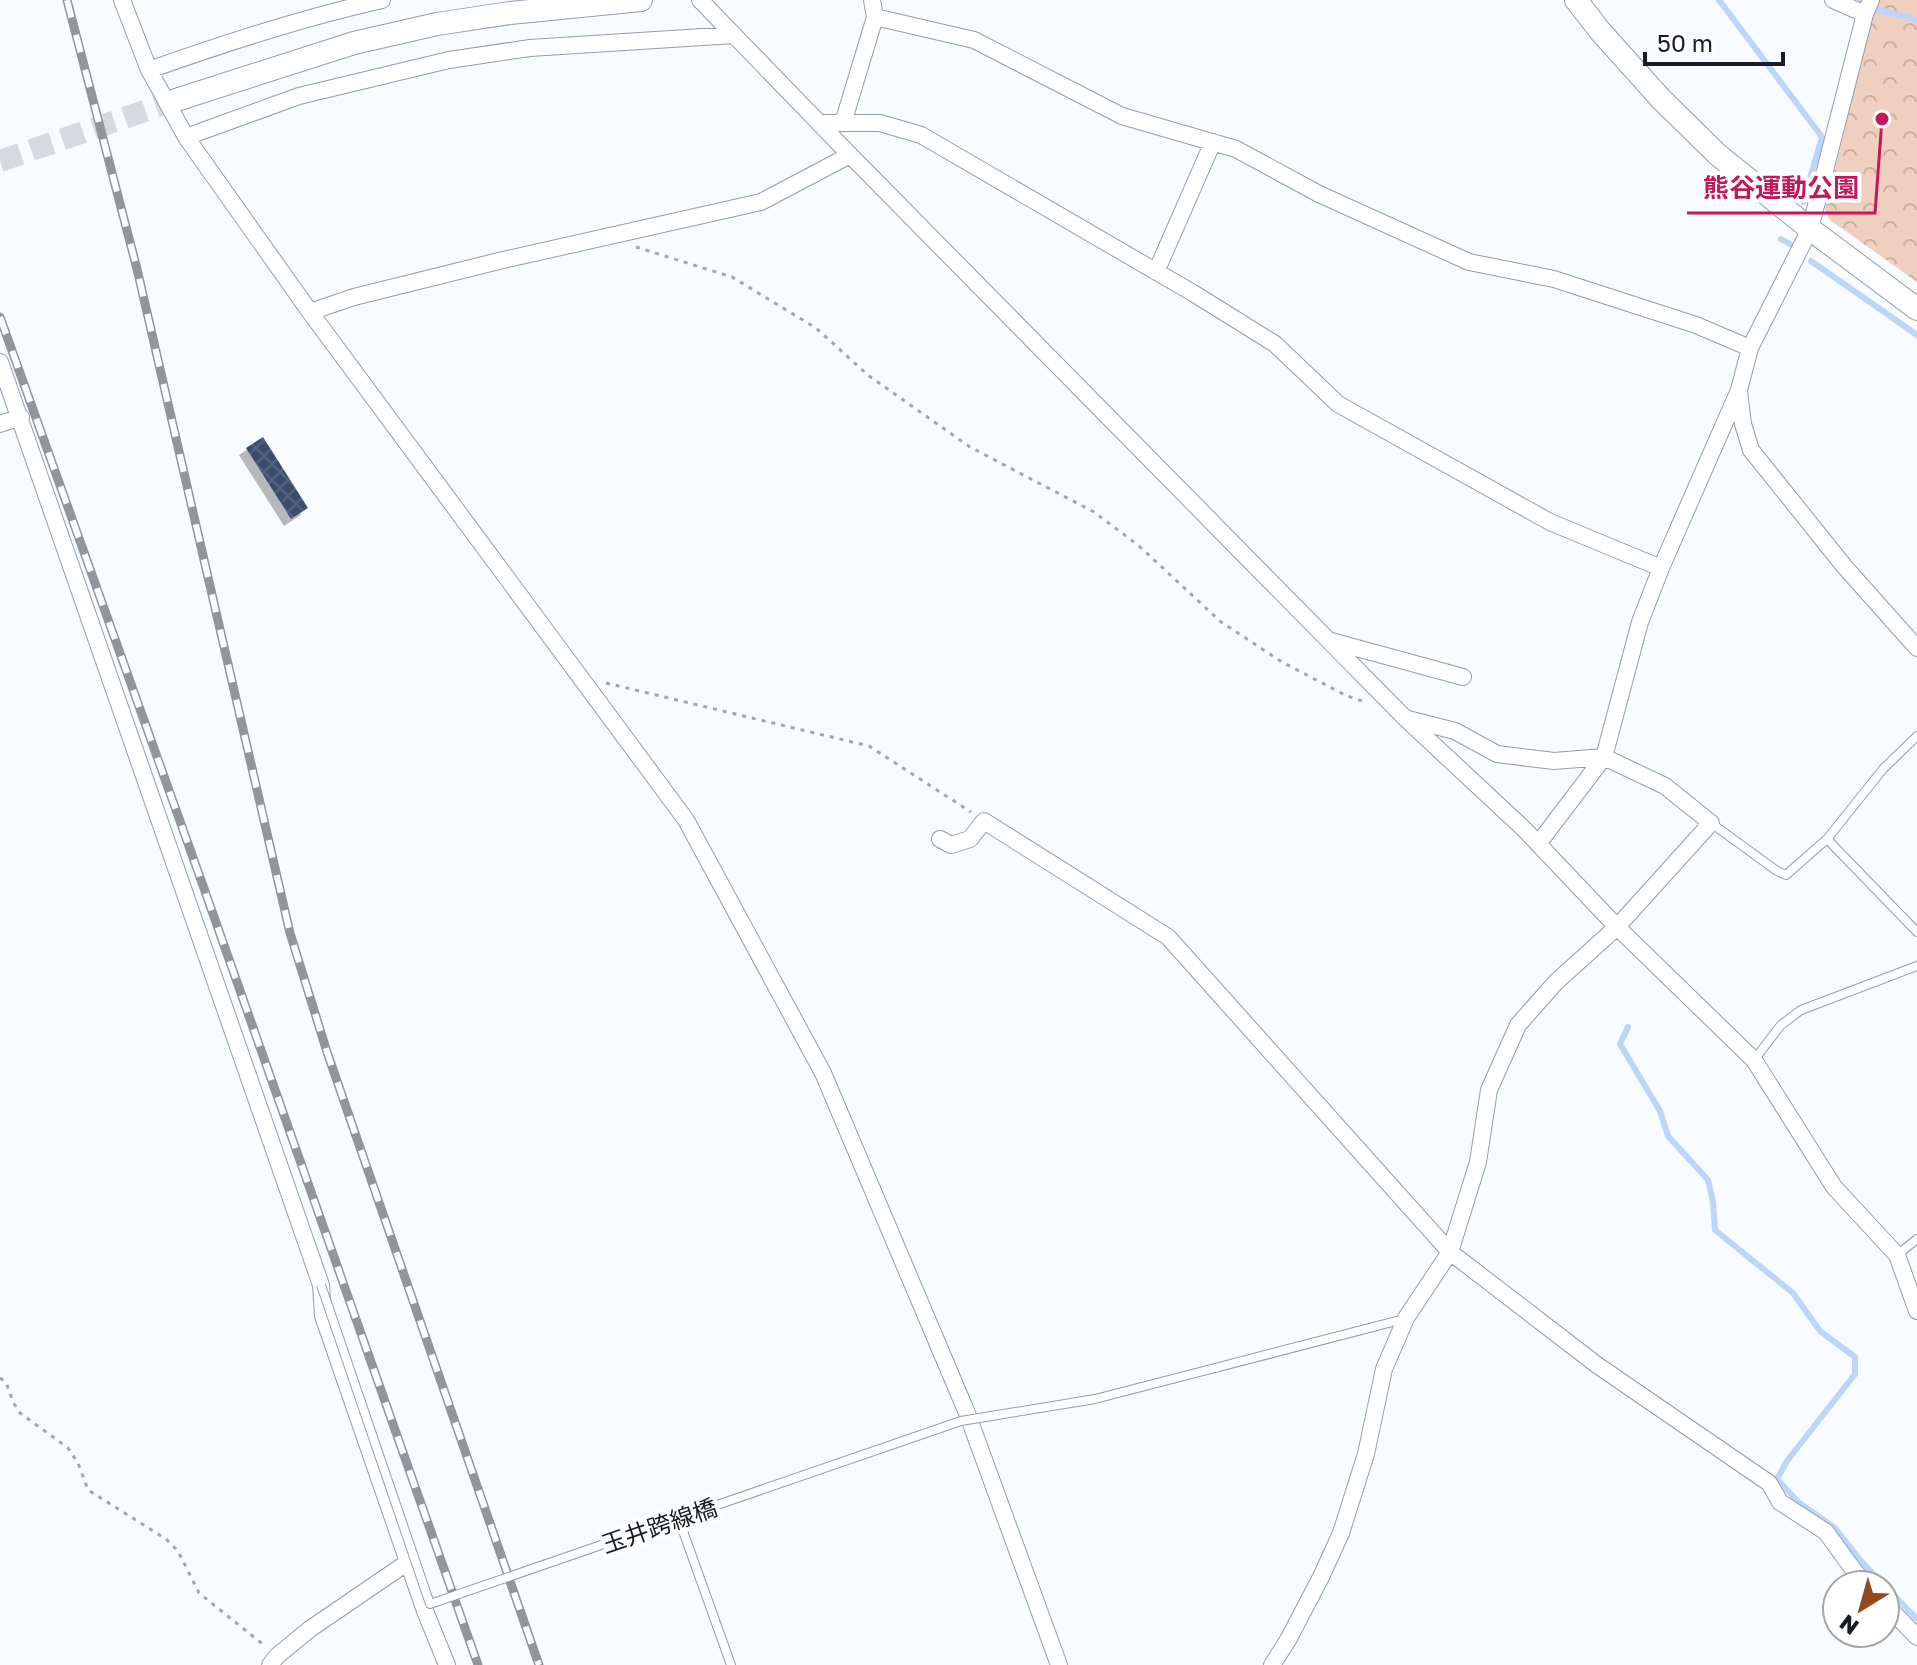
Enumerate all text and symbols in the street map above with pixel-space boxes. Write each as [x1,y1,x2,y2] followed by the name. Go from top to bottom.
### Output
[1645,16,1783,66] scale bar
[1657,28,1713,57] text: 50 m
[1687,163,1875,213] callout: 熊谷運動公園
[1703,172,1859,203] text: 熊谷運動公園
[598,1492,720,1558] street label: 玉井跨線橋
[1821,1569,1901,1649] north arrow
[1834,1610,1863,1641] text: N

